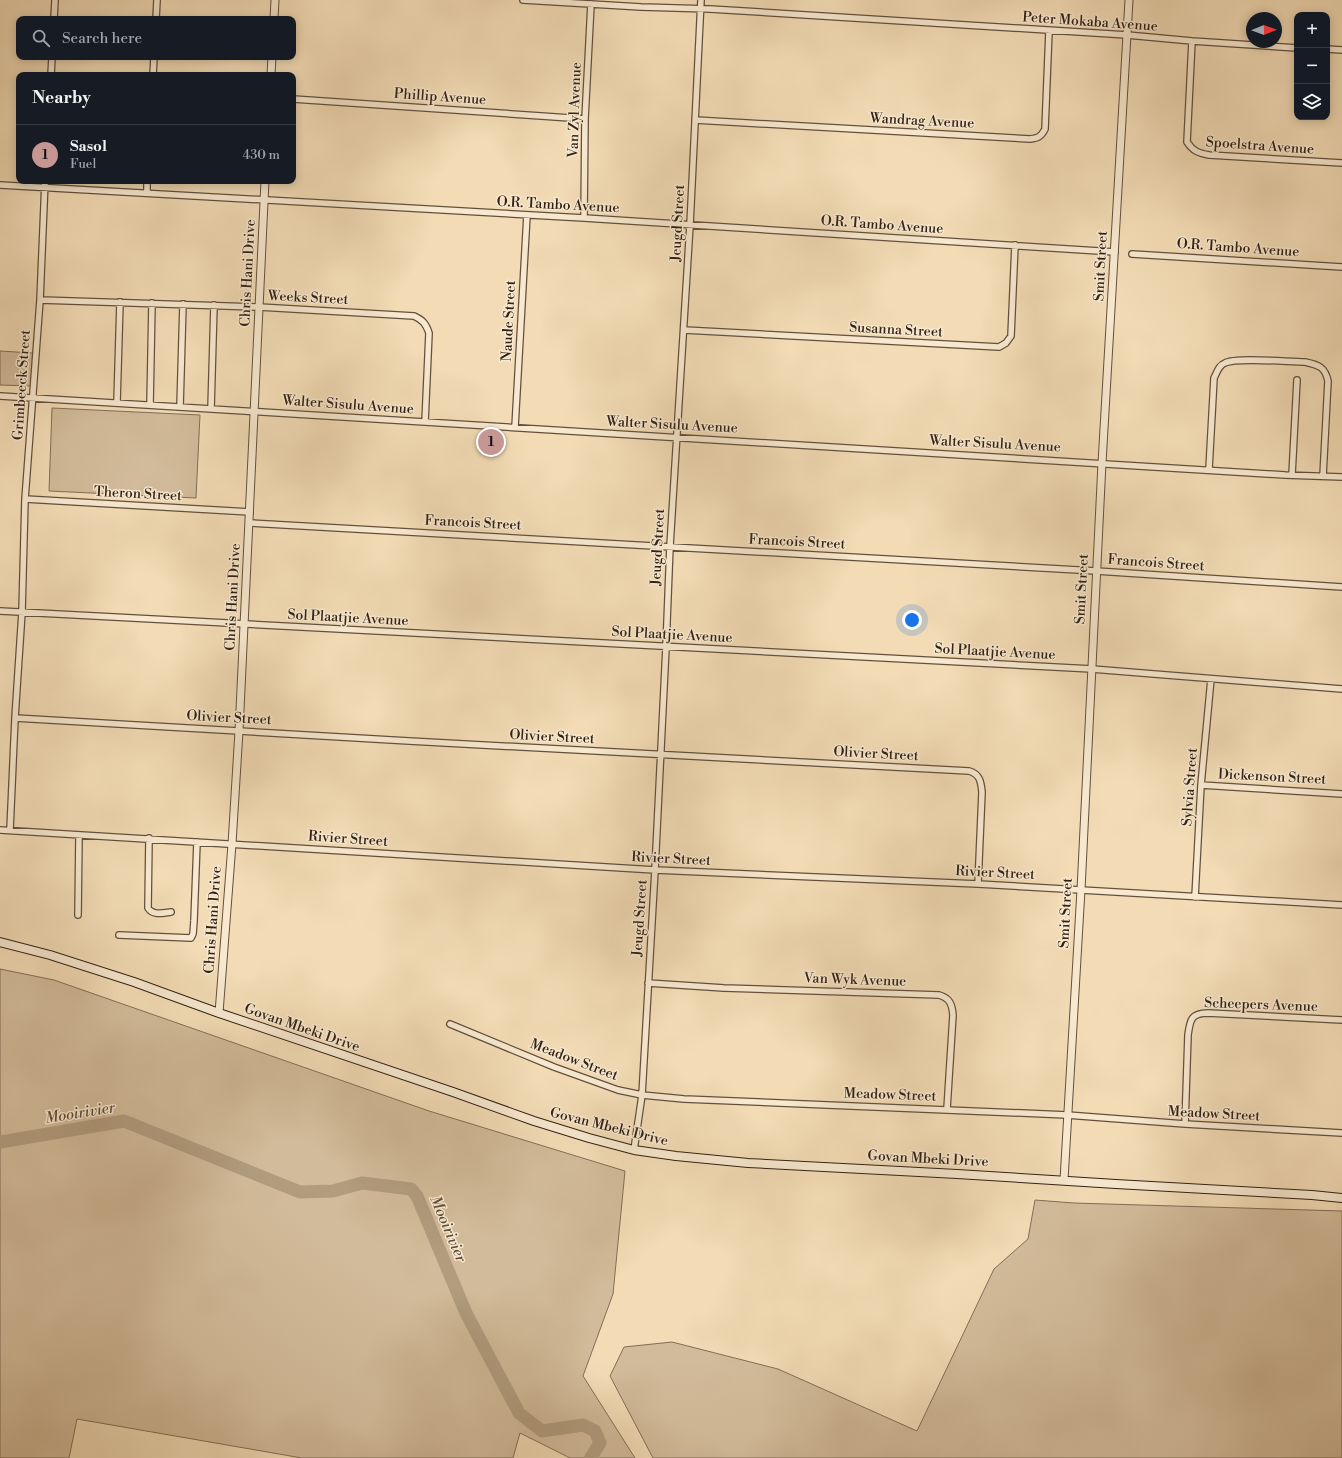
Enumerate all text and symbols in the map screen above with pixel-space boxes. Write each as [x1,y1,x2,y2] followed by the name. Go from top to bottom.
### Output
[1022,8,1158,36] street label: Peter Mokaba Avenue
[1246,12,1282,48] north arrow
[1294,12,1330,120] map controls
[1294,12,1330,48] button: +
[16,16,296,60] search box
[30,27,52,49] icon: search
[62,29,142,48] text: Search here
[1294,48,1330,84] button: −
[564,62,586,159] street label: Van Zyl Avenue
[1294,84,1330,120] button: layers
[393,85,487,109] street label: Phillip Avenue
[32,87,91,109] text: Nearby
[868,109,975,133] street label: Wandrag Avenue
[1205,133,1315,159] street label: Spoelstra Avenue
[70,137,107,156] text: Sasol
[42,147,48,163] text: 1
[242,147,280,163] text: 430 m
[70,156,96,172] text: Fuel
[667,184,689,263] street label: Jeugd Street
[496,193,620,217] street label: O.R. Tambo Avenue
[820,212,944,238] street label: O.R. Tambo Avenue
[236,219,260,327] street label: Chris Hani Drive
[1090,230,1112,302] street label: Smit Street
[1176,235,1300,261] street label: O.R. Tambo Avenue
[498,280,520,362] street label: Naude Street
[266,287,349,309] street label: Weeks Street
[849,319,943,341] street label: Susanna Street
[9,329,35,441] street label: Grimbeeck Street
[281,391,414,419] street label: Walter Sisulu Avenue
[605,413,738,437] street label: Walter Sisulu Avenue
[478,427,504,457] pin: 1
[928,432,1061,456] street label: Walter Sisulu Avenue
[94,483,182,505] street label: Theron Street
[647,508,669,587] street label: Jeugd Street
[424,511,522,535] street label: Francois Street
[748,530,846,554] street label: Francois Street
[221,543,245,651] street label: Chris Hani Drive
[1107,551,1205,575] street label: Francois Street
[1071,553,1093,625] street label: Smit Street
[287,606,409,630] street label: Sol Plaatjie Avenue
[902,610,922,630] your location
[611,623,733,647] street label: Sol Plaatjie Avenue
[934,640,1056,664] street label: Sol Plaatjie Avenue
[186,707,272,729] street label: Olivier Street
[509,726,595,748] street label: Olivier Street
[833,743,919,765] street label: Olivier Street
[1178,747,1202,827] street label: Sylvia Street
[1217,765,1327,789] street label: Dickenson Street
[308,827,389,851] street label: Rivier Street
[631,848,711,870] street label: Rivier Street
[955,862,1035,884] street label: Rivier Street
[200,866,226,974] street label: Chris Hani Drive
[1055,877,1077,949] street label: Smit Street
[628,879,652,958] street label: Jeugd Street
[802,969,907,991] street label: Van Wyk Avenue
[1204,994,1318,1016] street label: Scheepers Avenue
[242,1000,362,1056] street label: Govan Mbeki Drive
[528,1035,621,1085] street label: Meadow Street
[843,1084,937,1106] street label: Meadow Street
[44,1098,117,1128] water label: Mooirivier
[1167,1103,1261,1125] street label: Meadow Street
[548,1104,670,1150] street label: Govan Mbeki Drive
[867,1147,989,1171] street label: Govan Mbeki Drive
[426,1193,471,1266] water label: Mooirivier

